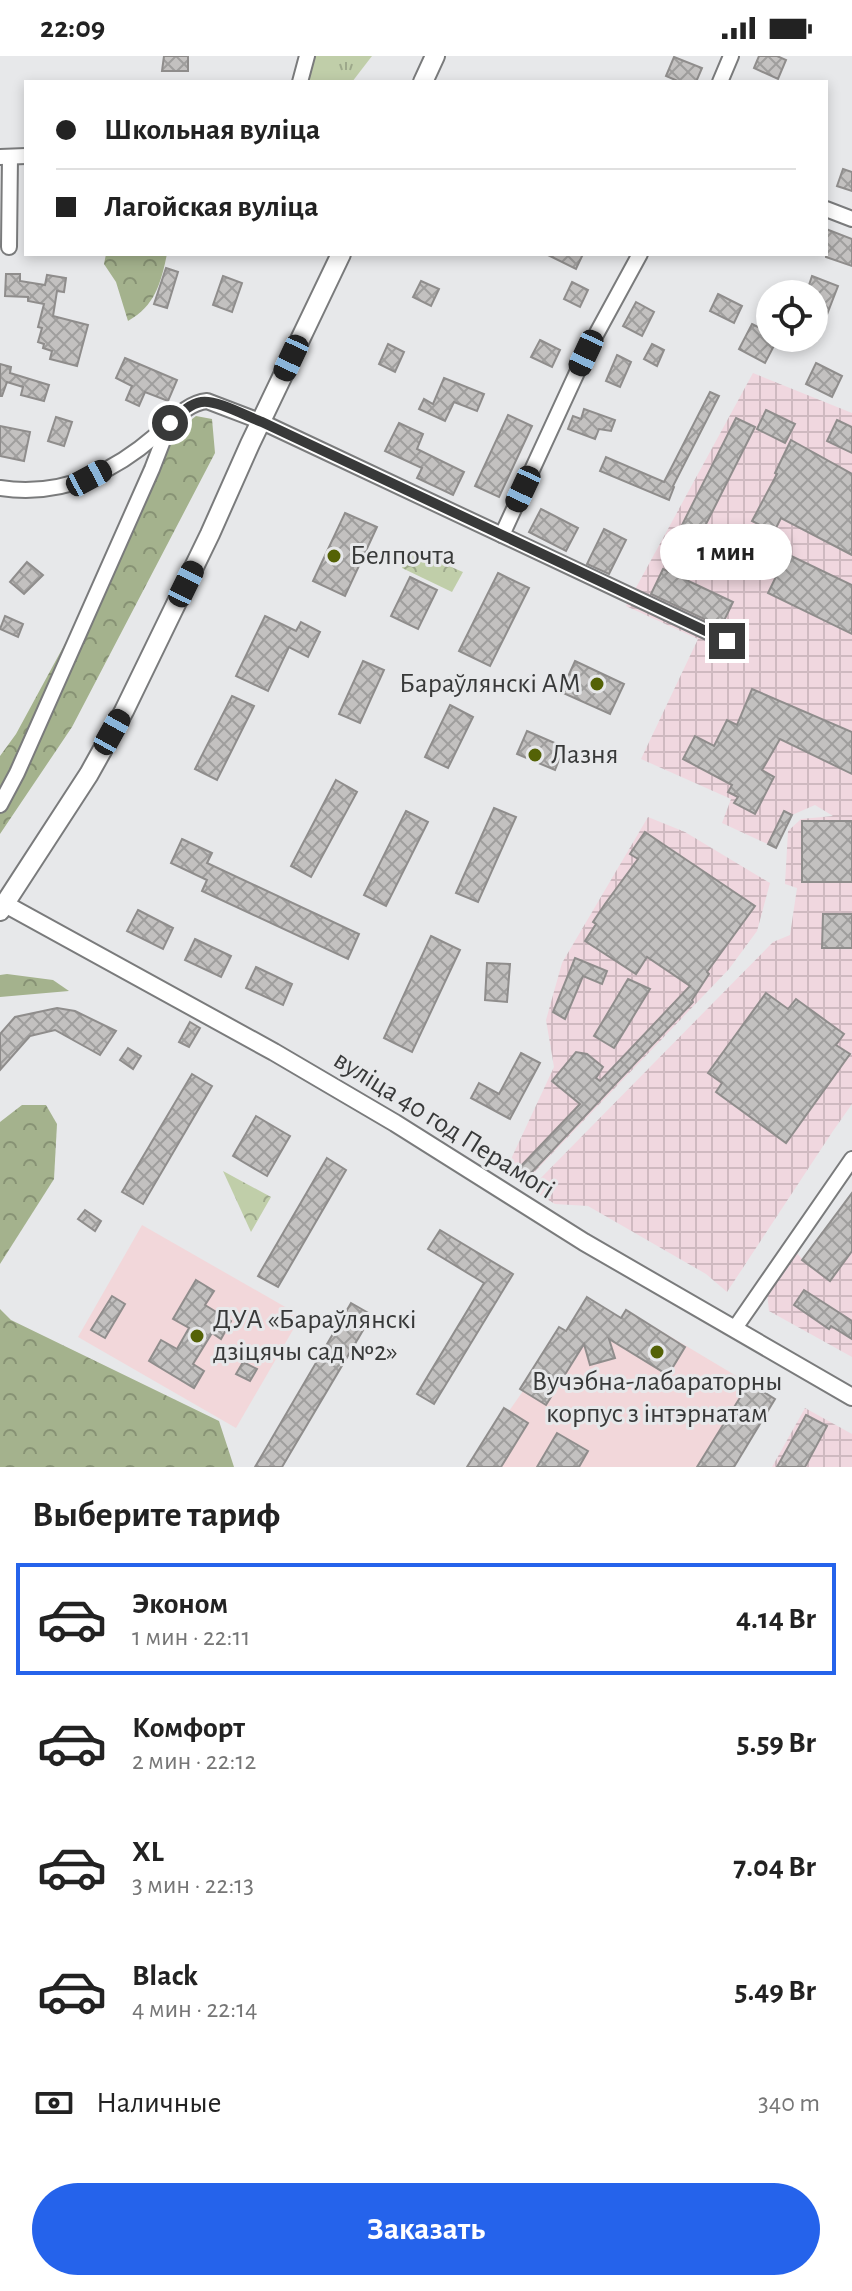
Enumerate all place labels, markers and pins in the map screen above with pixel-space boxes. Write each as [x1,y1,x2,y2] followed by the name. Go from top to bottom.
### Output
[350,542,455,570] place label: Белпочта
[325,547,343,565] marker: Белпочта
[399,670,581,698] place label: Бараўлянскі АМ
[588,675,606,693] marker: Бараўлянскі АМ
[551,741,619,769] place label: Лазня
[526,746,544,764] marker: Лазня
[213,1306,417,1366] place label: ДУА «Бараўлянскі дзіцячы сад №2»
[188,1327,206,1345] marker: ДУА «Бараўлянскі дзіцячы сад №2»
[648,1343,666,1361] marker: Вучэбна-лабараторны корпус з інтэрнатам
[531,1368,783,1428] place label: Вучэбна-лабараторны корпус з інтэрнатам

